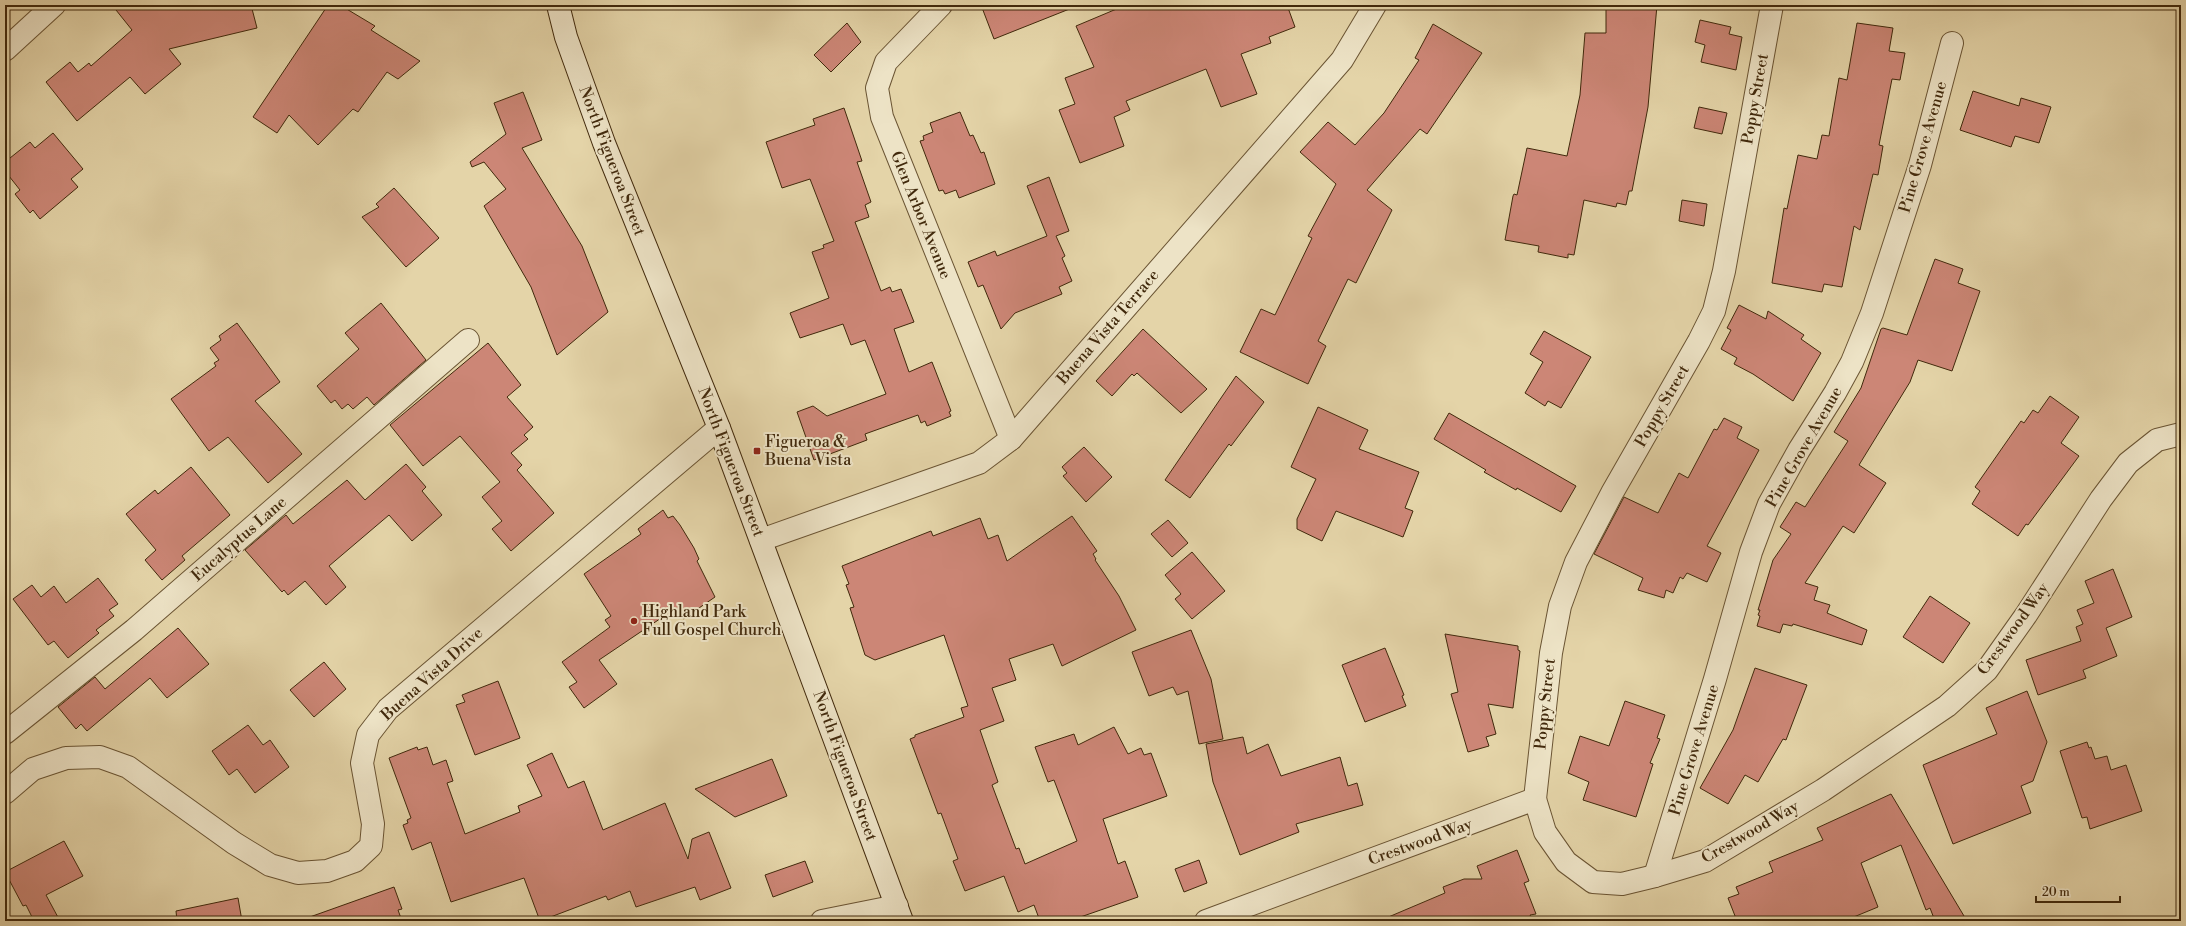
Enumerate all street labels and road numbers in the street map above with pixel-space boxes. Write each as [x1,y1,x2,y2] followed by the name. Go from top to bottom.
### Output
[1737,52,1773,146] street label: Poppy Street
[1895,79,1951,215] street label: Pine Grove Avenue
[574,83,650,239] street label: North Figueroa Street
[886,148,956,282] street label: Glen Arbor Avenue
[1052,265,1163,389] street label: Buena Vista Terrace
[1630,361,1694,451] street label: Poppy Street
[1761,383,1847,511] street label: Pine Grove Avenue
[693,384,769,540] street label: North Figueroa Street
[187,492,291,586] street label: Eucalyptus Lane
[1973,579,2053,679] street label: Crestwood Way
[376,623,487,726] street label: Buena Vista Drive
[1530,657,1560,751] street label: Poppy Street
[1665,682,1723,818] street label: Pine Grove Avenue
[809,688,882,844] street label: North Figueroa Street
[1698,796,1802,868] street label: Crestwood Way
[1365,814,1475,870] street label: Crestwood Way

